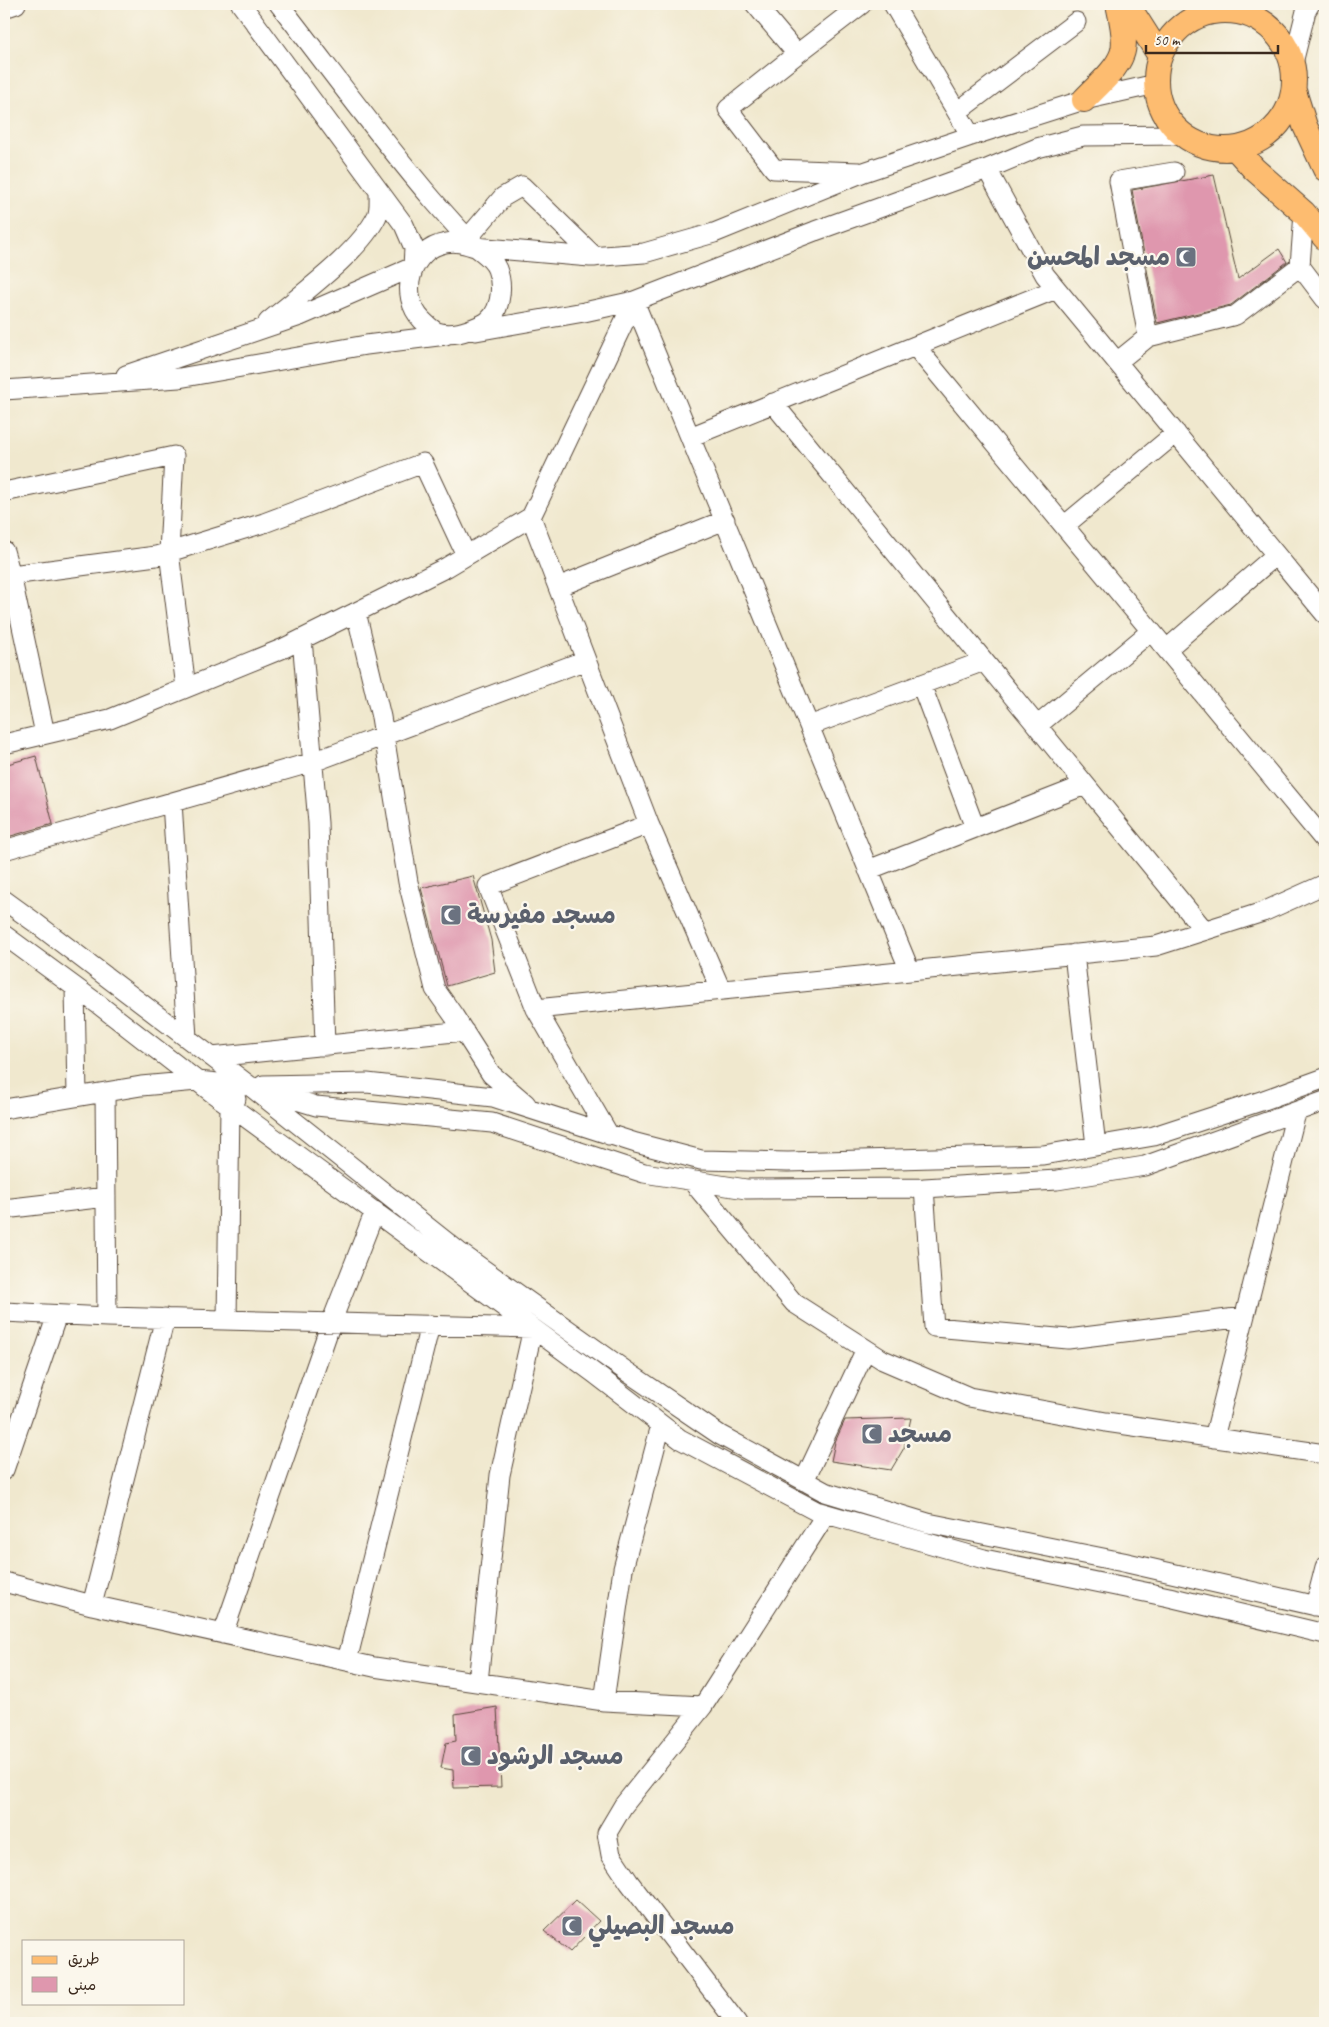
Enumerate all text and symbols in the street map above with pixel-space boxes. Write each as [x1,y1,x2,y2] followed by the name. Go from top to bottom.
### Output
[1146,22,1279,54] scale bar
[1154,31,1181,50] text: 50 m
[1027,241,1170,273] place label: مسجد المحسن
[1174,245,1198,269] mosque icon: مسجد المحسن
[467,899,616,931] place label: مسجد مفيرسة
[439,903,463,927] mosque icon: مسجد مفيرسة
[888,1418,952,1450] place label: مسجد
[860,1422,884,1446] mosque icon: مسجد
[487,1740,624,1772] place label: مسجد الرشود
[459,1744,483,1768] mosque icon: مسجد الرشود
[588,1910,735,1948] place label: مسجد البصيلي
[560,1914,584,1938] mosque icon: مسجد البصيلي
[22,1940,185,2004] legend
[68,1950,100,1969] text: طريق
[68,1976,96,1995] text: مبنى

